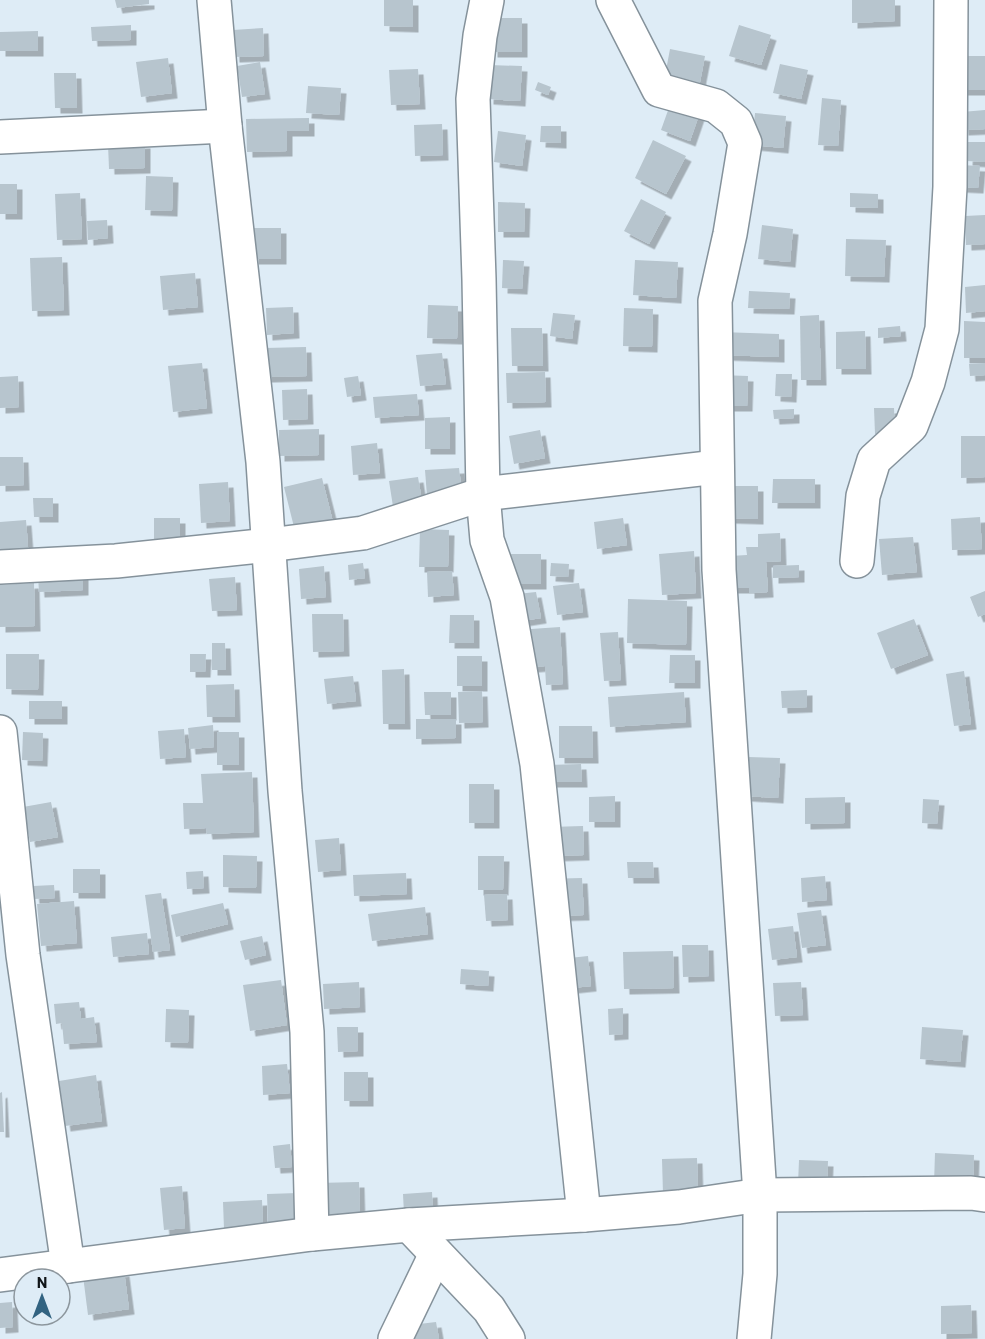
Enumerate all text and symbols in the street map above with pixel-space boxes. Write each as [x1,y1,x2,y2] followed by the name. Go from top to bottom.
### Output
[12,1267,72,1327] north arrow
[37,1272,47,1291] text: N

